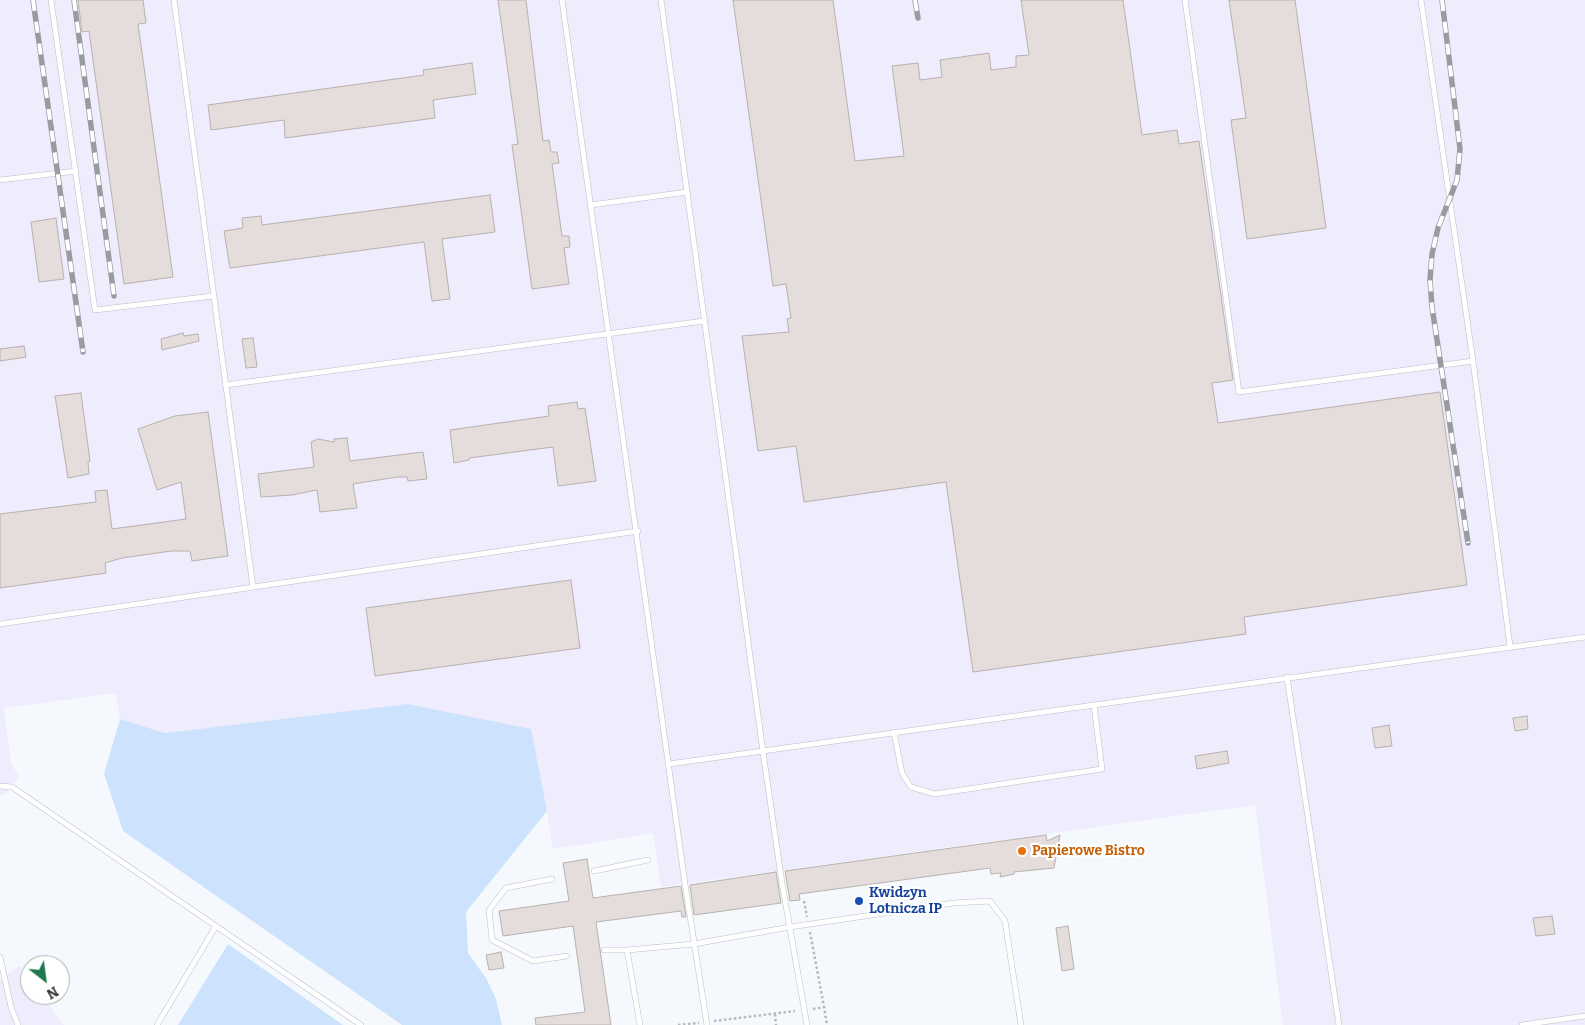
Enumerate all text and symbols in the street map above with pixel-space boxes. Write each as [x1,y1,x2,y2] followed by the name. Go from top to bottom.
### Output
[1032,843,1145,859] place label: Papierowe Bistro
[1016,845,1028,857] marker: Papierowe Bistro
[869,885,942,918] place label: Kwidzyn Lotnicza IP
[853,895,865,907] marker: Kwidzyn Lotnicza IP
[20,955,70,1005] north arrow
[43,982,61,1003] text: N

